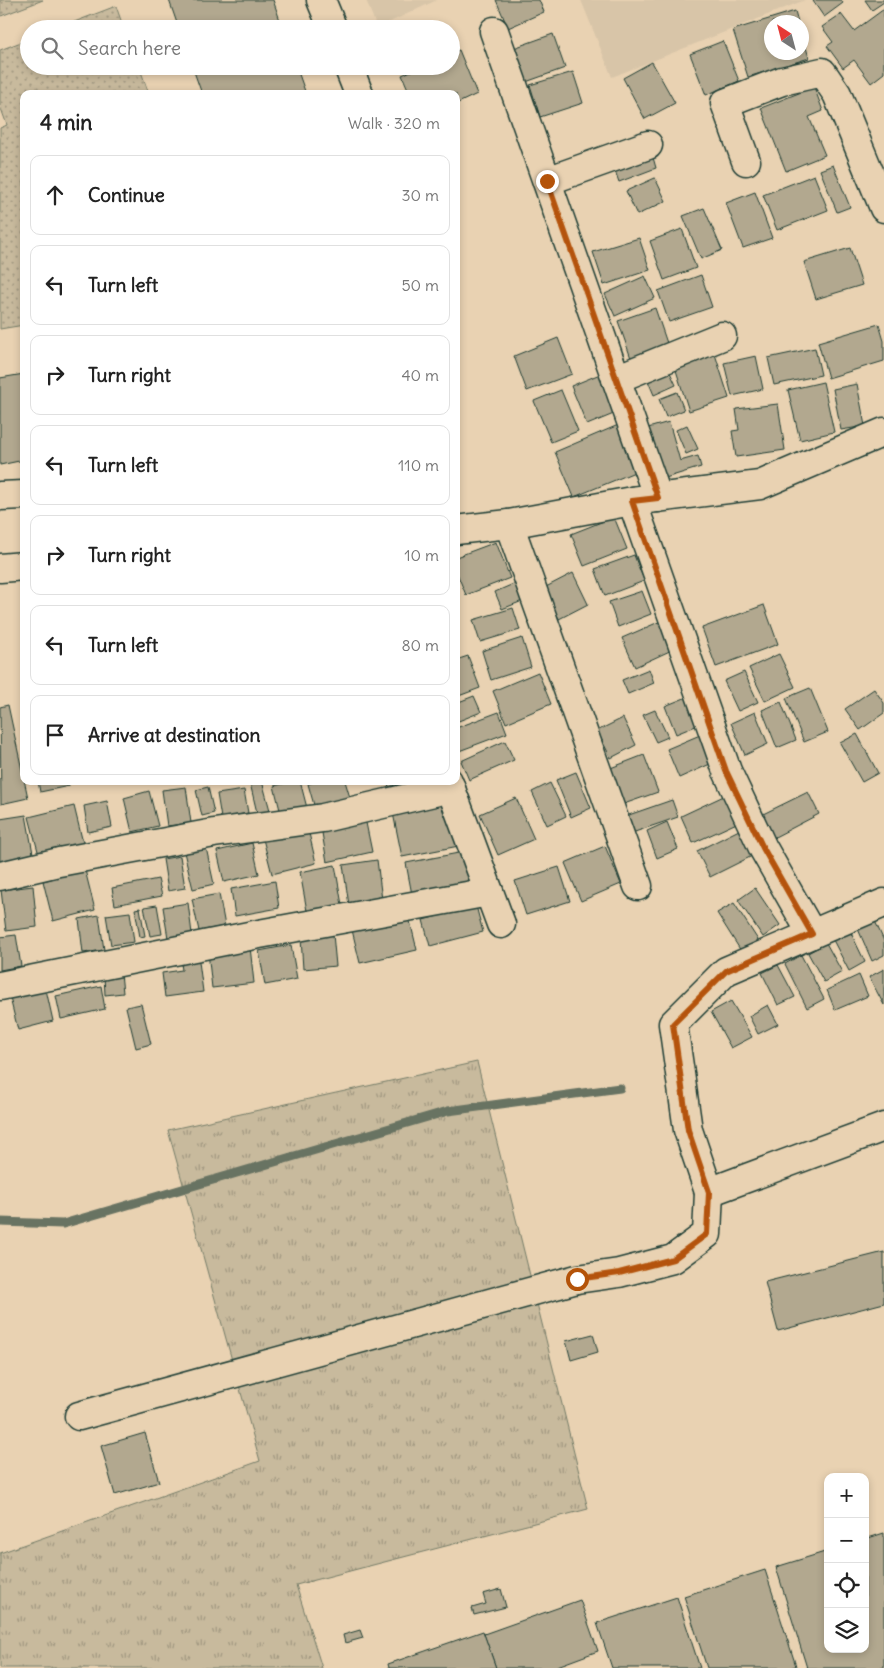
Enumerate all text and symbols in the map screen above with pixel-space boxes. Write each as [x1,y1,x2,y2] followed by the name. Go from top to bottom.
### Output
[764,15,809,60] north arrow
[20,20,460,75] search box
[38,34,66,62] icon: search
[78,36,181,60] text: Search here
[40,109,92,136] text: 4 min
[348,113,440,133] text: Walk · 320 m
[536,170,559,193] route end
[41,181,69,209] icon: ahead
[88,183,165,207] text: Continue
[402,185,439,205] text: 30 m
[41,271,69,299] icon: left
[88,273,158,297] text: Turn left
[401,275,439,295] text: 50 m
[41,361,69,389] icon: right
[88,363,171,387] text: Turn right
[401,365,439,385] text: 40 m
[41,451,69,479] icon: left
[88,453,158,477] text: Turn left
[398,455,439,475] text: 110 m
[41,541,69,569] icon: right
[88,543,171,567] text: Turn right
[404,545,439,565] text: 10 m
[41,631,69,659] icon: left
[88,633,158,657] text: Turn left
[401,635,439,655] text: 80 m
[41,721,69,749] icon: arrive
[88,723,261,747] text: Arrive at destination
[566,1268,589,1291] route start
[824,1473,869,1653] map controls
[824,1473,869,1518] button: +
[824,1518,869,1563] button: −
[824,1563,869,1608] button: locate
[824,1608,869,1653] button: layers

